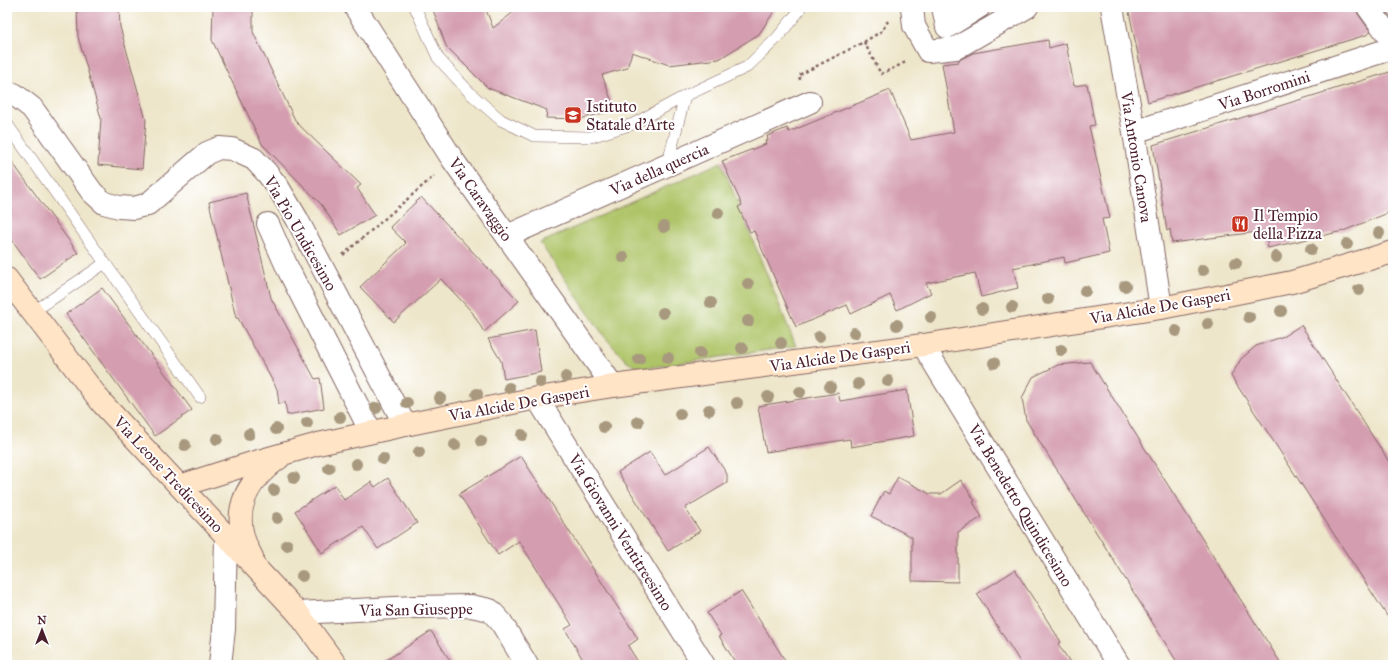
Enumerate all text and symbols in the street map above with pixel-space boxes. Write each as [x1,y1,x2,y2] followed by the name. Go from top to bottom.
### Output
[1215,67,1313,115] street label: Via Borromini
[1117,89,1156,224] street label: Via Antonio Canova
[586,97,675,134] place label: Istituto Statale d'Arte
[563,105,583,125] school or university icon: Istituto Statale d'Arte
[606,139,712,201] street label: Via della quercia
[443,153,516,245] street label: Via Caravaggio
[260,172,341,294] street label: Via Pio Undicesimo
[1253,206,1322,243] place label: Il Tempio della Pizza
[1230,214,1250,234] restaurant icon: Il Tempio della Pizza
[1087,285,1232,328] street label: Via Alcide De Gasperi
[767,337,912,376] street label: Via Alcide De Gasperi
[446,382,591,425] street label: Via Alcide De Gasperi
[109,412,227,536] street label: Via Leone Tredicesimo
[964,420,1077,590] street label: Via Benedetto Quindicesimo
[564,450,677,614] street label: Via Giovanni Ventitreesimo
[358,599,473,620] street label: Via San Giuseppe
[22,610,62,650] north arrow
[37,614,47,627] text: N

